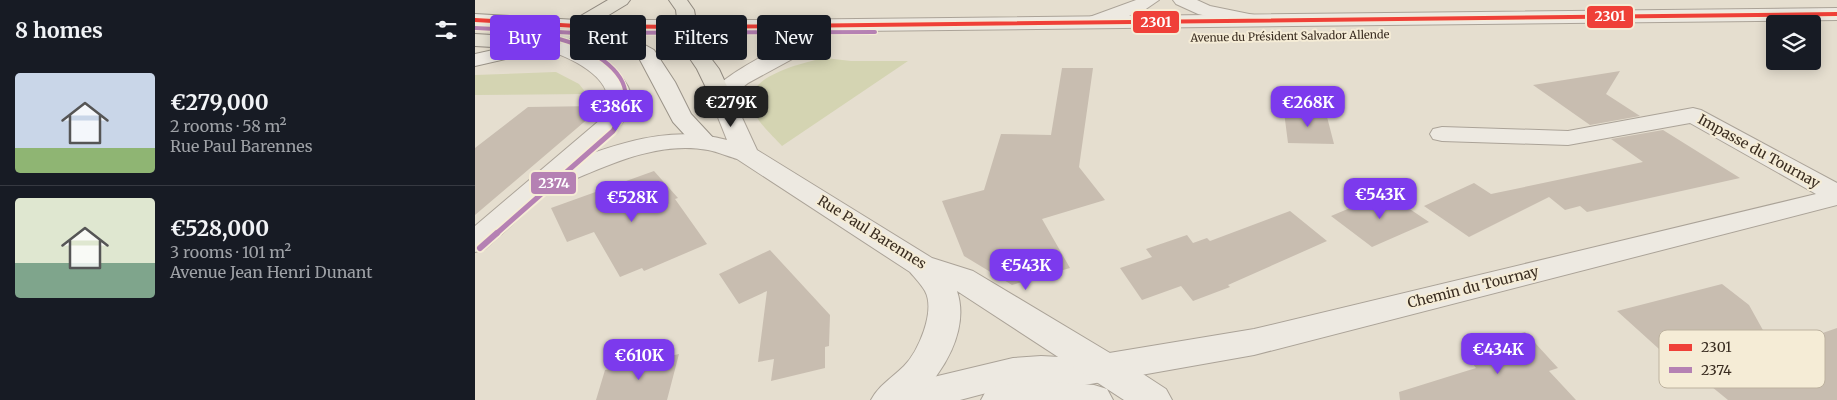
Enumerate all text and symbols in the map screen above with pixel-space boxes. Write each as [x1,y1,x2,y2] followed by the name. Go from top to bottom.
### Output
[1586,5,1634,29] line badge: 2301
[1595,7,1626,25] text: 2301
[1132,10,1180,34] line badge: 2301
[1141,13,1172,31] text: 2301
[490,15,560,60] chip: Buy
[570,15,646,60] chip: Rent
[656,15,747,60] chip: Filters
[757,15,831,60] chip: New
[1766,15,1821,70] map controls
[1766,15,1821,70] button: layers
[432,16,460,44] icon: filters
[15,17,103,44] text: 8 homes
[1189,27,1390,45] street label: Avenue du Président Salvador Allende
[696,86,766,128] pin: €279K
[1273,86,1343,128] pin: €268K
[170,89,269,116] text: €279,000
[581,90,651,132] pin: €386K
[705,92,757,112] text: €279K
[1282,92,1334,112] text: €268K
[55,93,115,153] icon: home
[590,96,642,116] text: €386K
[1695,110,1824,192] street label: Impasse du Tournay
[170,116,287,136] text: 2 rooms · 58 m²
[170,136,313,156] text: Rue Paul Barennes
[530,171,577,195] line badge: 2374
[538,174,570,192] text: 2374
[1345,178,1415,220] pin: €543K
[597,180,667,223] pin: €528K
[1355,184,1405,204] text: €543K
[606,187,658,207] text: €528K
[814,191,930,273] street label: Rue Paul Barennes
[170,215,269,242] text: €528,000
[55,218,115,278] icon: home
[170,242,291,262] text: 3 rooms · 101 m²
[991,248,1061,291] pin: €543K
[1001,255,1051,275] text: €543K
[170,262,372,282] text: Avenue Jean Henri Dunant
[1406,262,1541,312] street label: Chemin du Tournay
[1659,330,1825,388] legend
[1463,332,1533,375] pin: €434K
[604,338,674,381] pin: €610K
[1701,338,1732,356] text: 2301
[1472,339,1524,359] text: €434K
[614,345,664,365] text: €610K
[1701,361,1732,379] text: 2374

